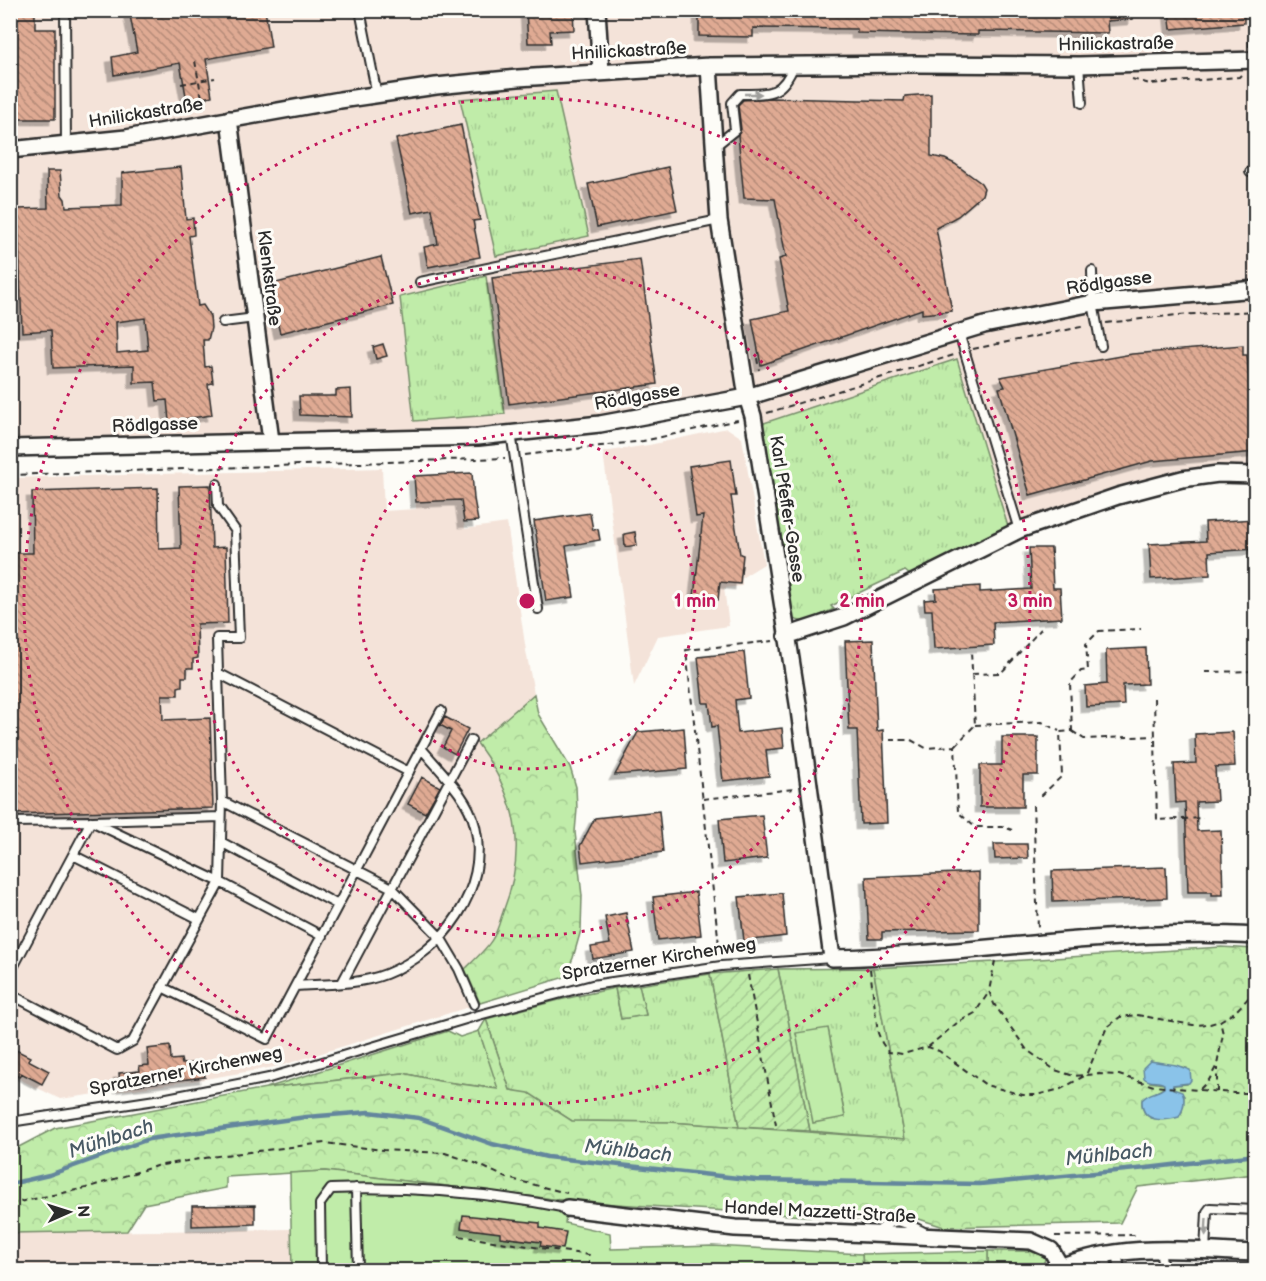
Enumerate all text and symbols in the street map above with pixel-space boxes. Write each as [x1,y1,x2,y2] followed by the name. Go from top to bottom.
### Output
[1058,32,1174,56] street label: Hnilickastraße
[571,37,688,65] street label: Hnilickastraße
[743,89,762,99] one-way arrow
[87,94,205,132] street label: Hnilickastraße
[253,229,285,328] street label: Klenkstraße
[1065,267,1153,299] street label: Rödlgasse
[593,379,682,415] street label: Rödlgasse
[112,413,199,437] street label: Rödlgasse
[765,434,809,584] street label: Karl Pfeffer-Gasse
[517,591,537,611] centre of rings
[674,591,716,612] text: 1 min
[839,591,885,612] text: 2 min
[1007,591,1053,612] text: 3 min
[561,933,757,985] street label: Spratzerner Kirchenweg
[88,1042,284,1100] street label: Spratzerner Kirchenweg
[65,1114,157,1164] water label: Mühlbach
[583,1134,673,1168] water label: Mühlbach
[1064,1138,1154,1172] water label: Mühlbach
[39,1182,99,1242] north arrow
[724,1196,917,1228] street label: Handel Mazzetti-Straße
[73,1205,92,1218] text: N
[1202,1218,1211,1237] one-way arrow

